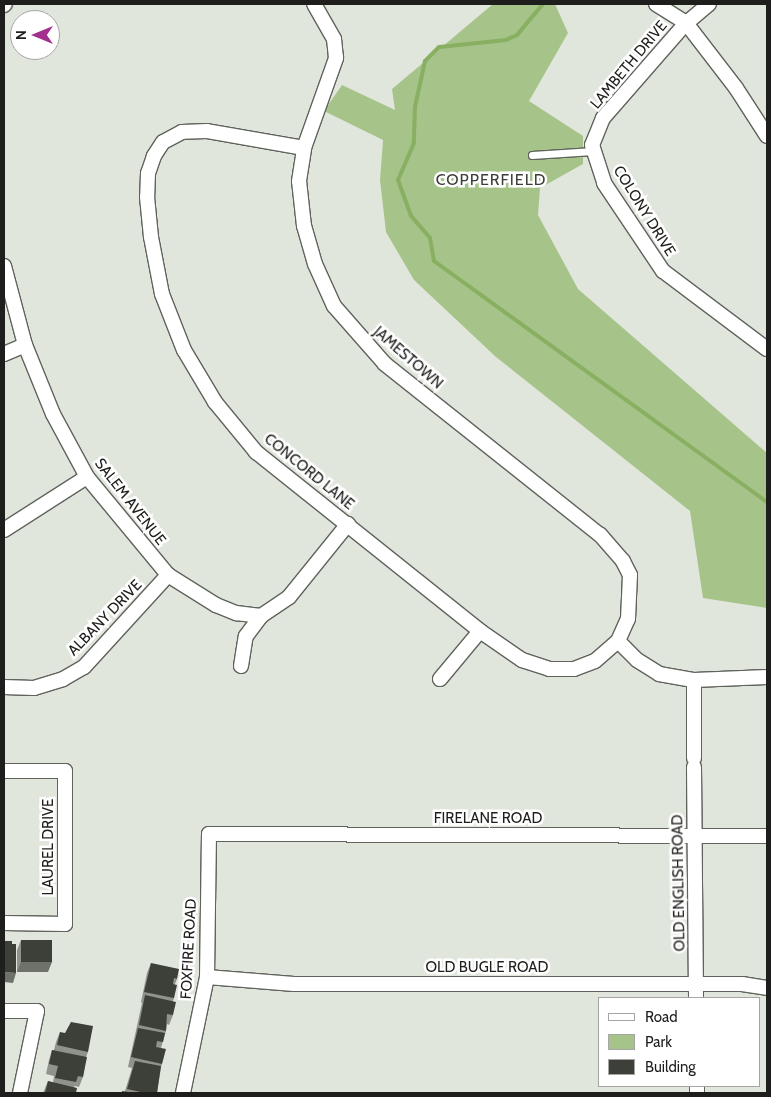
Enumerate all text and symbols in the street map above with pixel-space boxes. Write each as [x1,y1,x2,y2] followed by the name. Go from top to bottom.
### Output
[10,10,60,60] north arrow
[587,17,671,113] street label: LAMBETH DRIVE
[12,30,30,40] text: N
[609,163,679,259] street label: COLONY DRIVE
[434,170,548,190] district label: COPPERFIELD
[370,323,446,393] street label: JAMESTOWN
[260,430,358,514] street label: CONCORD LANE
[91,455,169,549] street label: SALEM AVENUE
[64,576,146,660] street label: ALBANY DRIVE
[40,799,58,895] street label: LAUREL DRIVE
[434,810,542,828] street label: FIRELANE ROAD
[669,814,689,952] street label: OLD ENGLISH ROAD
[177,898,201,1000] street label: FOXFIRE ROAD
[425,959,549,977] street label: OLD BUGLE ROAD
[598,997,761,1087] legend
[645,1008,678,1026] text: Road
[645,1033,672,1051] text: Park
[645,1058,696,1076] text: Building

